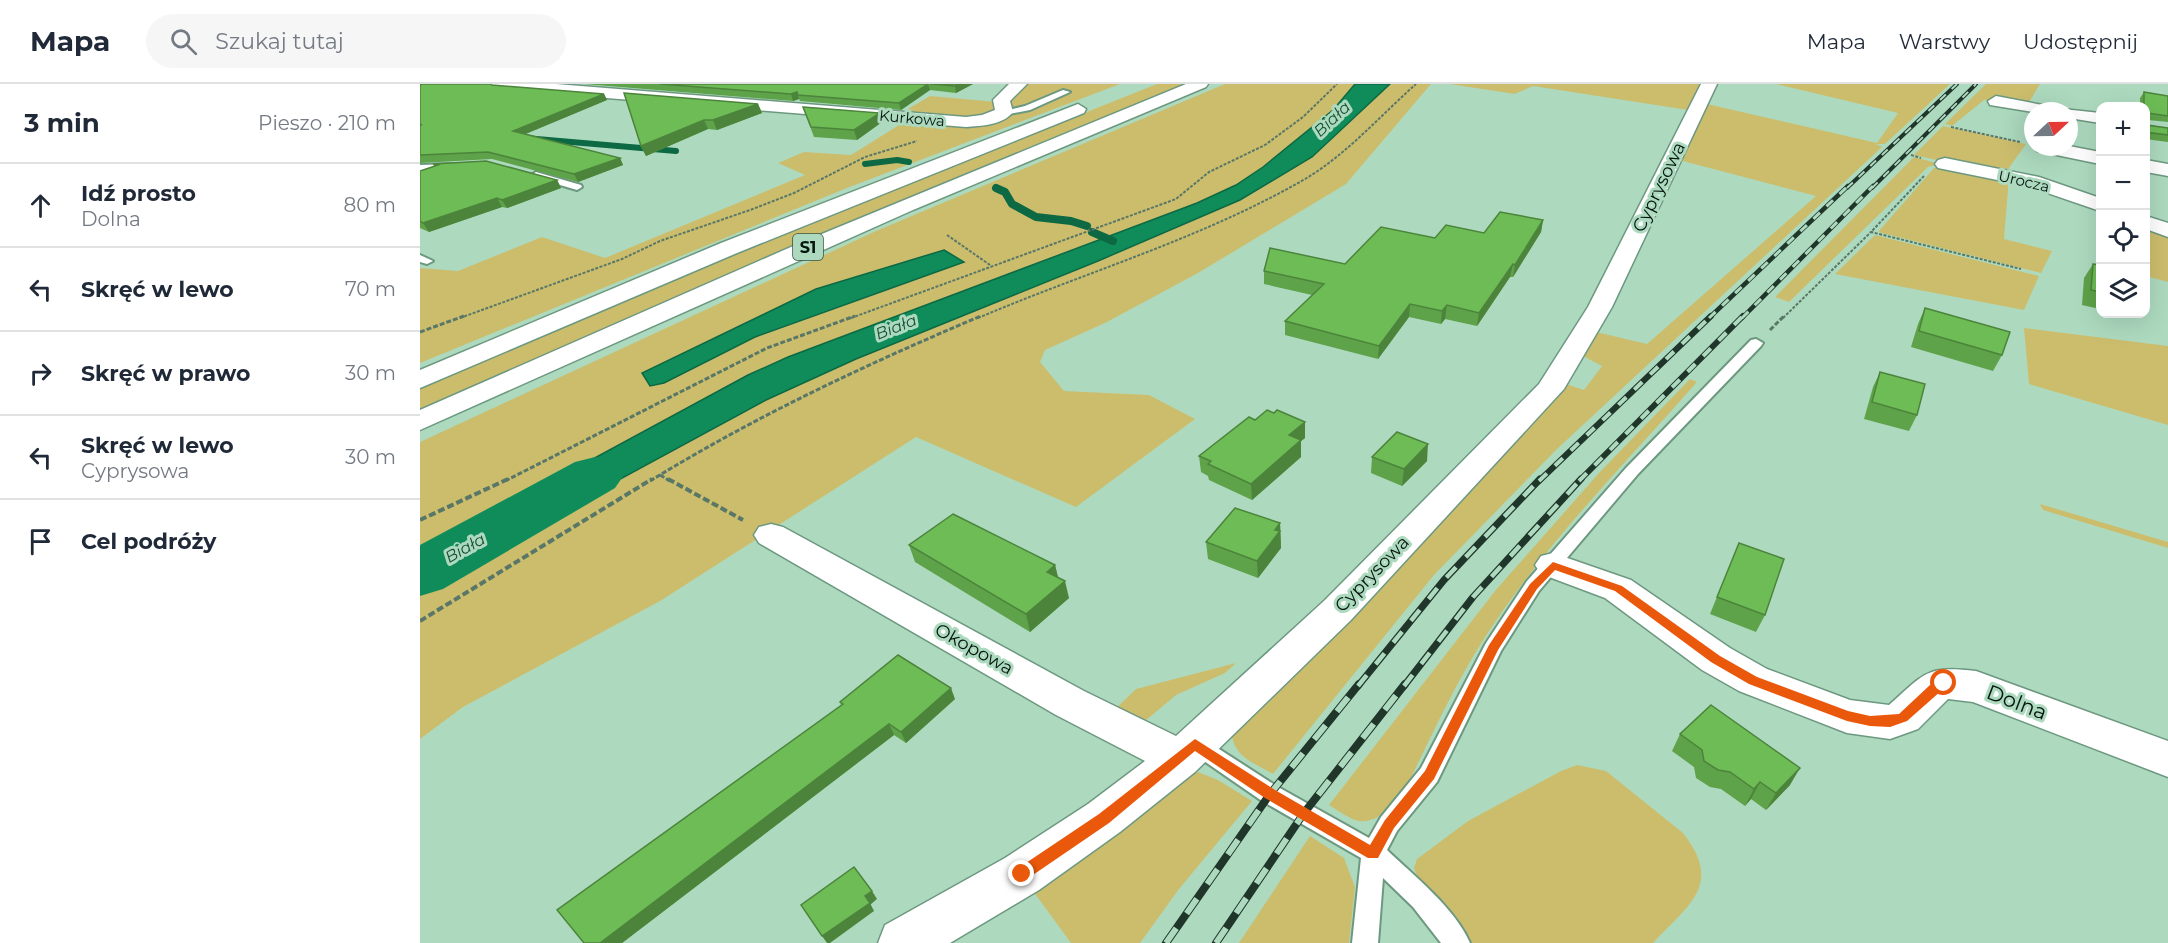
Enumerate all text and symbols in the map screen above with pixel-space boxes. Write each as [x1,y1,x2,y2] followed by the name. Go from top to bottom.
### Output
[146,14,566,68] search box
[30,24,110,58] text: Mapa
[167,25,200,58] icon: search
[215,28,344,55] text: Szukaj tutaj
[1807,29,1866,54] text: Mapa
[1899,29,1990,54] text: Warstwy
[2023,29,2138,54] text: Udostępnij
[1310,97,1354,141] water label: Biała
[2024,102,2078,156] north arrow
[2096,102,2150,318] map controls
[2096,102,2150,156] button: +
[878,106,946,130] street label: Kurkowa
[24,107,100,139] text: 3 min
[258,111,396,135] text: Pieszo · 210 m
[1628,138,1690,236] street label: Cyprysowa
[2096,156,2150,210] button: −
[1997,166,2051,196] street label: Urocza
[81,180,196,207] text: Idź prosto
[24,189,57,222] icon: ahead
[344,193,396,217] text: 80 m
[81,207,141,231] text: Dolna
[2096,210,2150,264] button: locate
[793,234,823,260] road number: S1
[2096,264,2150,318] button: layers
[24,273,57,306] icon: left
[81,276,234,303] text: Skręć w lewo
[345,277,396,301] text: 70 m
[873,310,920,344] water label: Biała
[24,357,57,390] icon: right
[81,360,250,387] text: Skręć w prawo
[345,361,396,385] text: 30 m
[81,432,234,459] text: Skręć w lewo
[24,441,57,474] icon: left
[345,445,396,469] text: 30 m
[81,459,189,483] text: Cyprysowa
[24,525,57,558] icon: arrive
[81,528,217,555] text: Cel podróży
[442,529,488,567] water label: Biała
[1330,531,1414,617] street label: Cyprysowa
[931,619,1017,679] street label: Okopowa
[1930,669,1956,695] route start
[1983,679,2051,725] street label: Dolna
[1008,860,1034,886] route end

